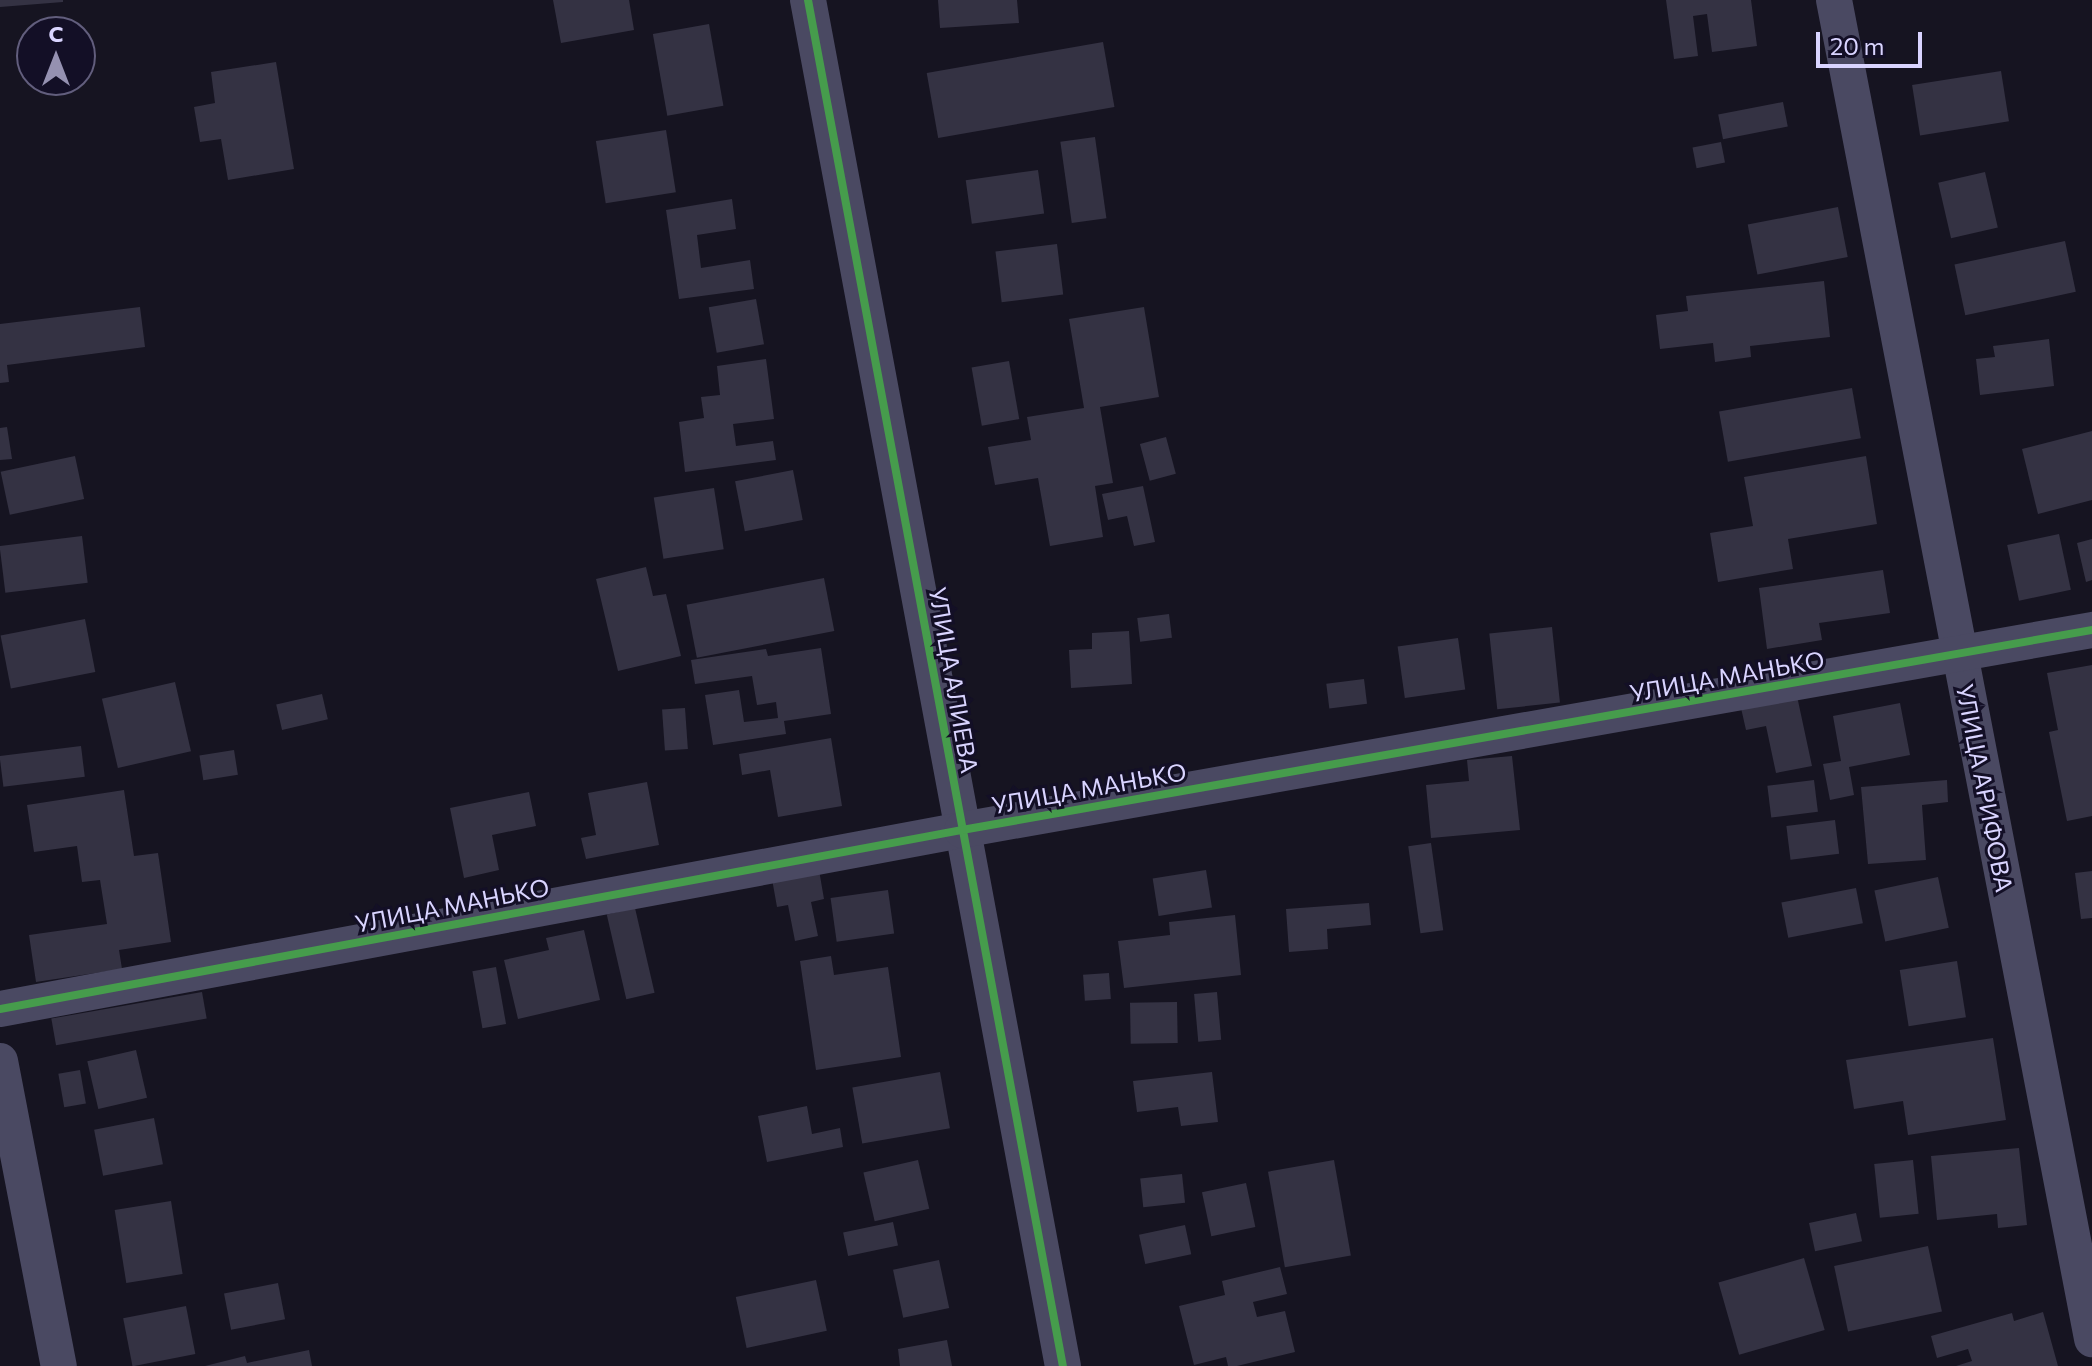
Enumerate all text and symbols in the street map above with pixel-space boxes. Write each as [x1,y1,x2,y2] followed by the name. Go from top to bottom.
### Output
[16,16,96,96] north arrow
[1820,16,1926,66] scale bar
[48,20,64,47] text: С
[1830,31,1884,60] text: 20 m
[923,585,985,775] street label: УЛИЦА АЛИЕВА
[1627,645,1827,707] street label: УЛИЦА МАНЬКО
[1951,681,2019,895] street label: УЛИЦА АРИФОВА
[989,757,1189,819] street label: УЛИЦА МАНЬКО
[353,872,551,938] street label: УЛИЦА МАНЬКО

